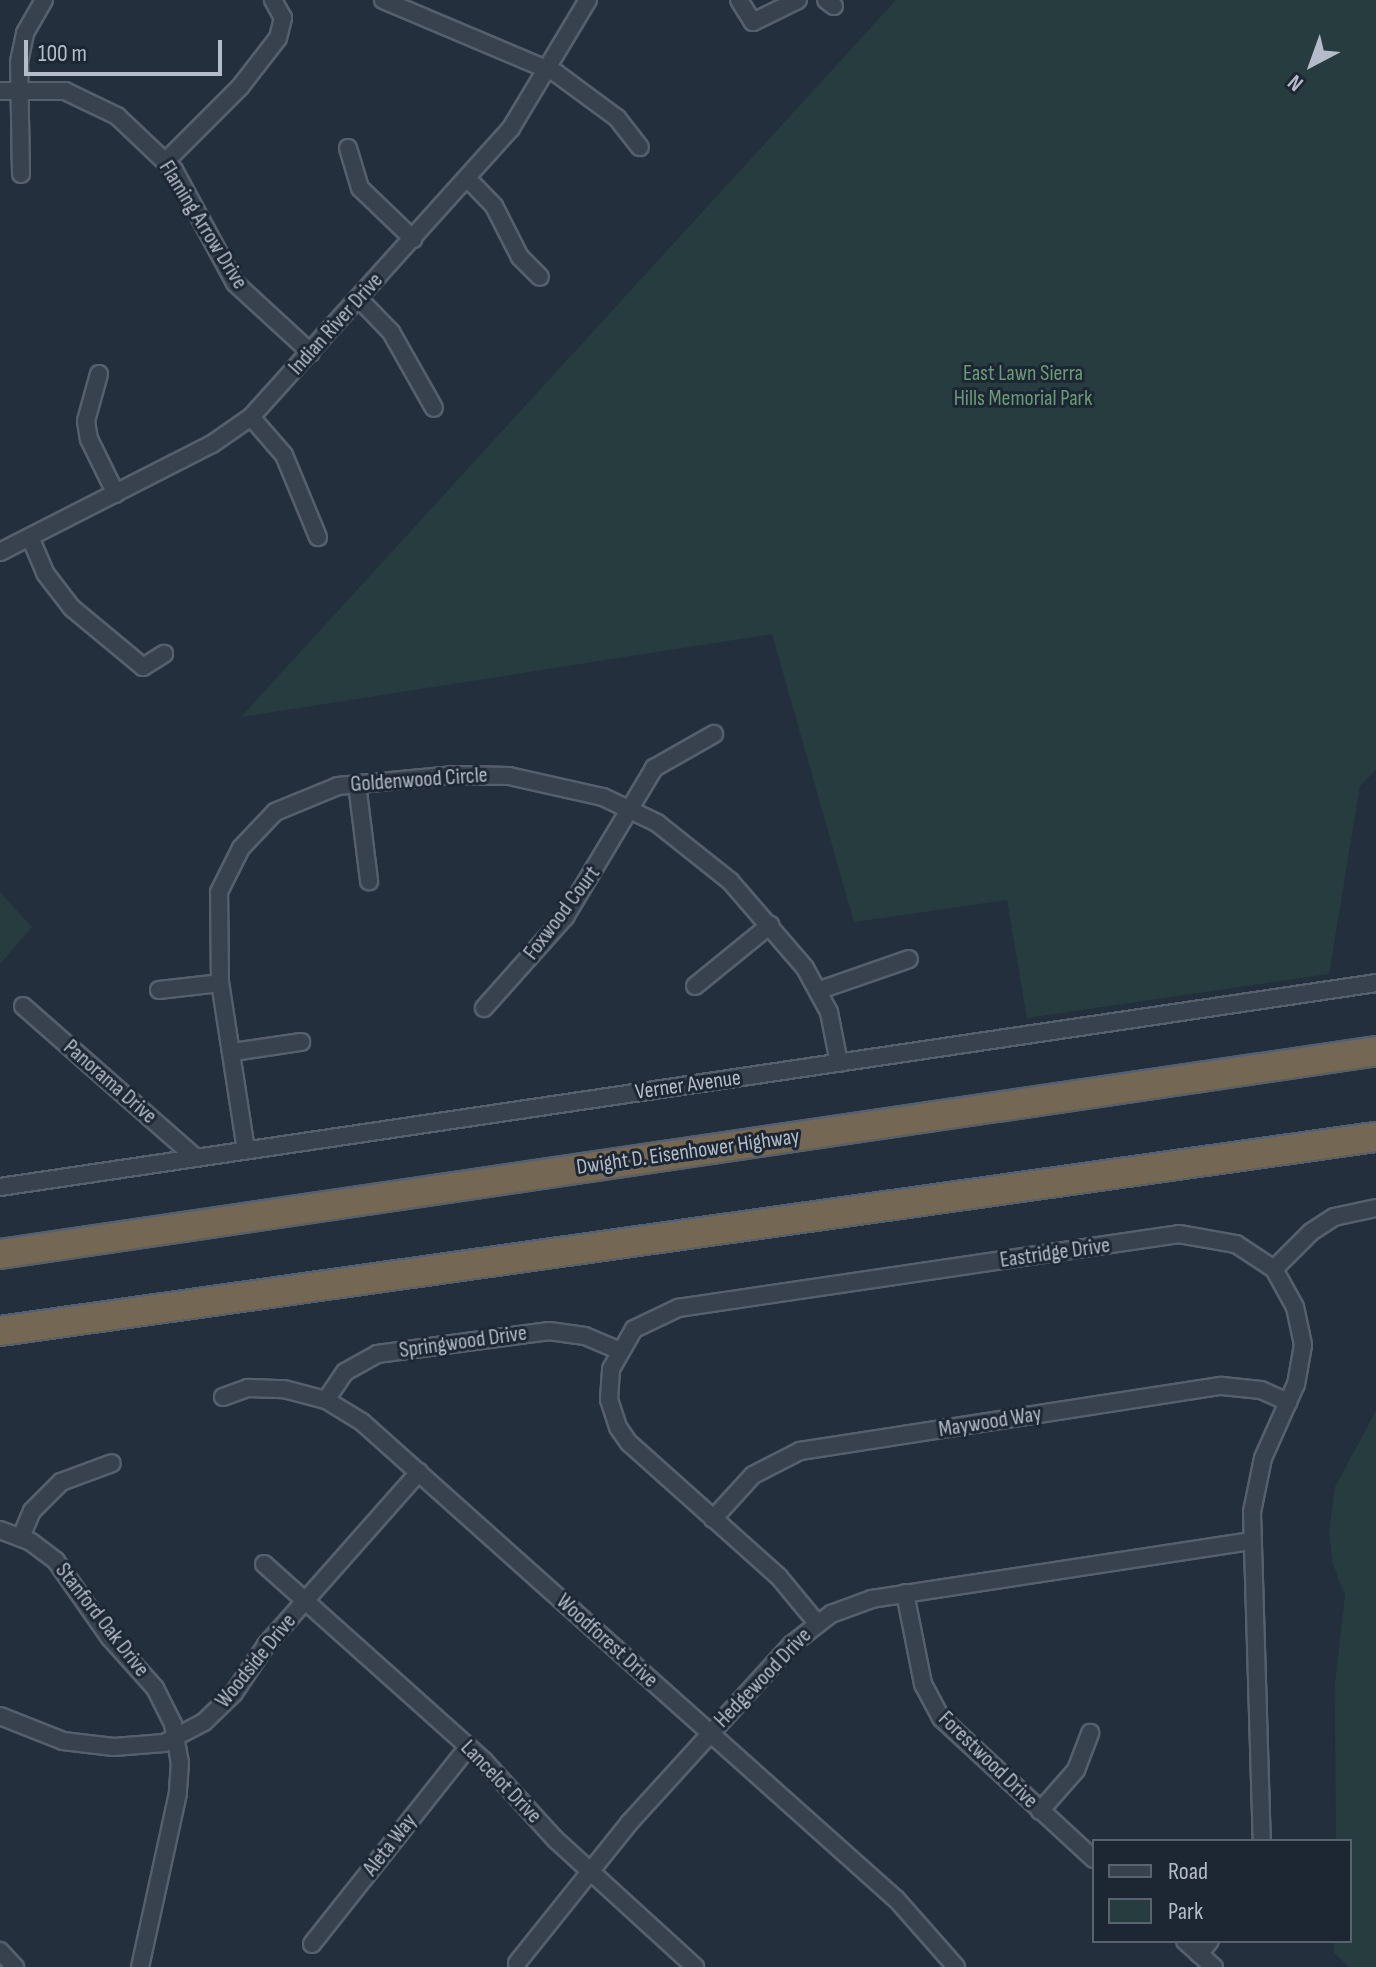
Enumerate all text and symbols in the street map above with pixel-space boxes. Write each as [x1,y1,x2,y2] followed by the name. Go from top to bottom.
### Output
[28,24,226,74] scale bar
[1272,24,1352,104] north arrow
[38,39,87,68] text: 100 m
[1283,68,1309,97] text: N
[153,156,253,294] street label: Flaming Arrow Drive
[283,268,389,380] street label: Indian River Drive
[954,360,1092,412] park label: East Lawn Sierra Hills Memorial Park
[350,762,488,798] street label: Goldenwood Circle
[518,861,606,965] street label: Foxwood Court
[58,1034,162,1130] street label: Panorama Drive
[634,1065,742,1105] street label: Verner Avenue
[575,1123,801,1181] street label: Dwight D. Eisenhower Highway
[998,1232,1112,1274] street label: Eastridge Drive
[398,1320,528,1364] street label: Springwood Drive
[937,1401,1043,1443] street label: Maywood Way
[49,1558,155,1682] street label: Stanford Oak Drive
[551,1588,663,1694] street label: Woodforest Drive
[210,1609,302,1713] street label: Woodside Drive
[709,1623,817,1733] street label: Hedgewood Drive
[933,1706,1043,1814] street label: Forestwood Drive
[455,1735,547,1829] street label: Lancelot Drive
[358,1809,422,1881] street label: Aleta Way
[1092,1839,1352,1943] legend
[1168,1857,1208,1886] text: Road
[1168,1897,1203,1926] text: Park

